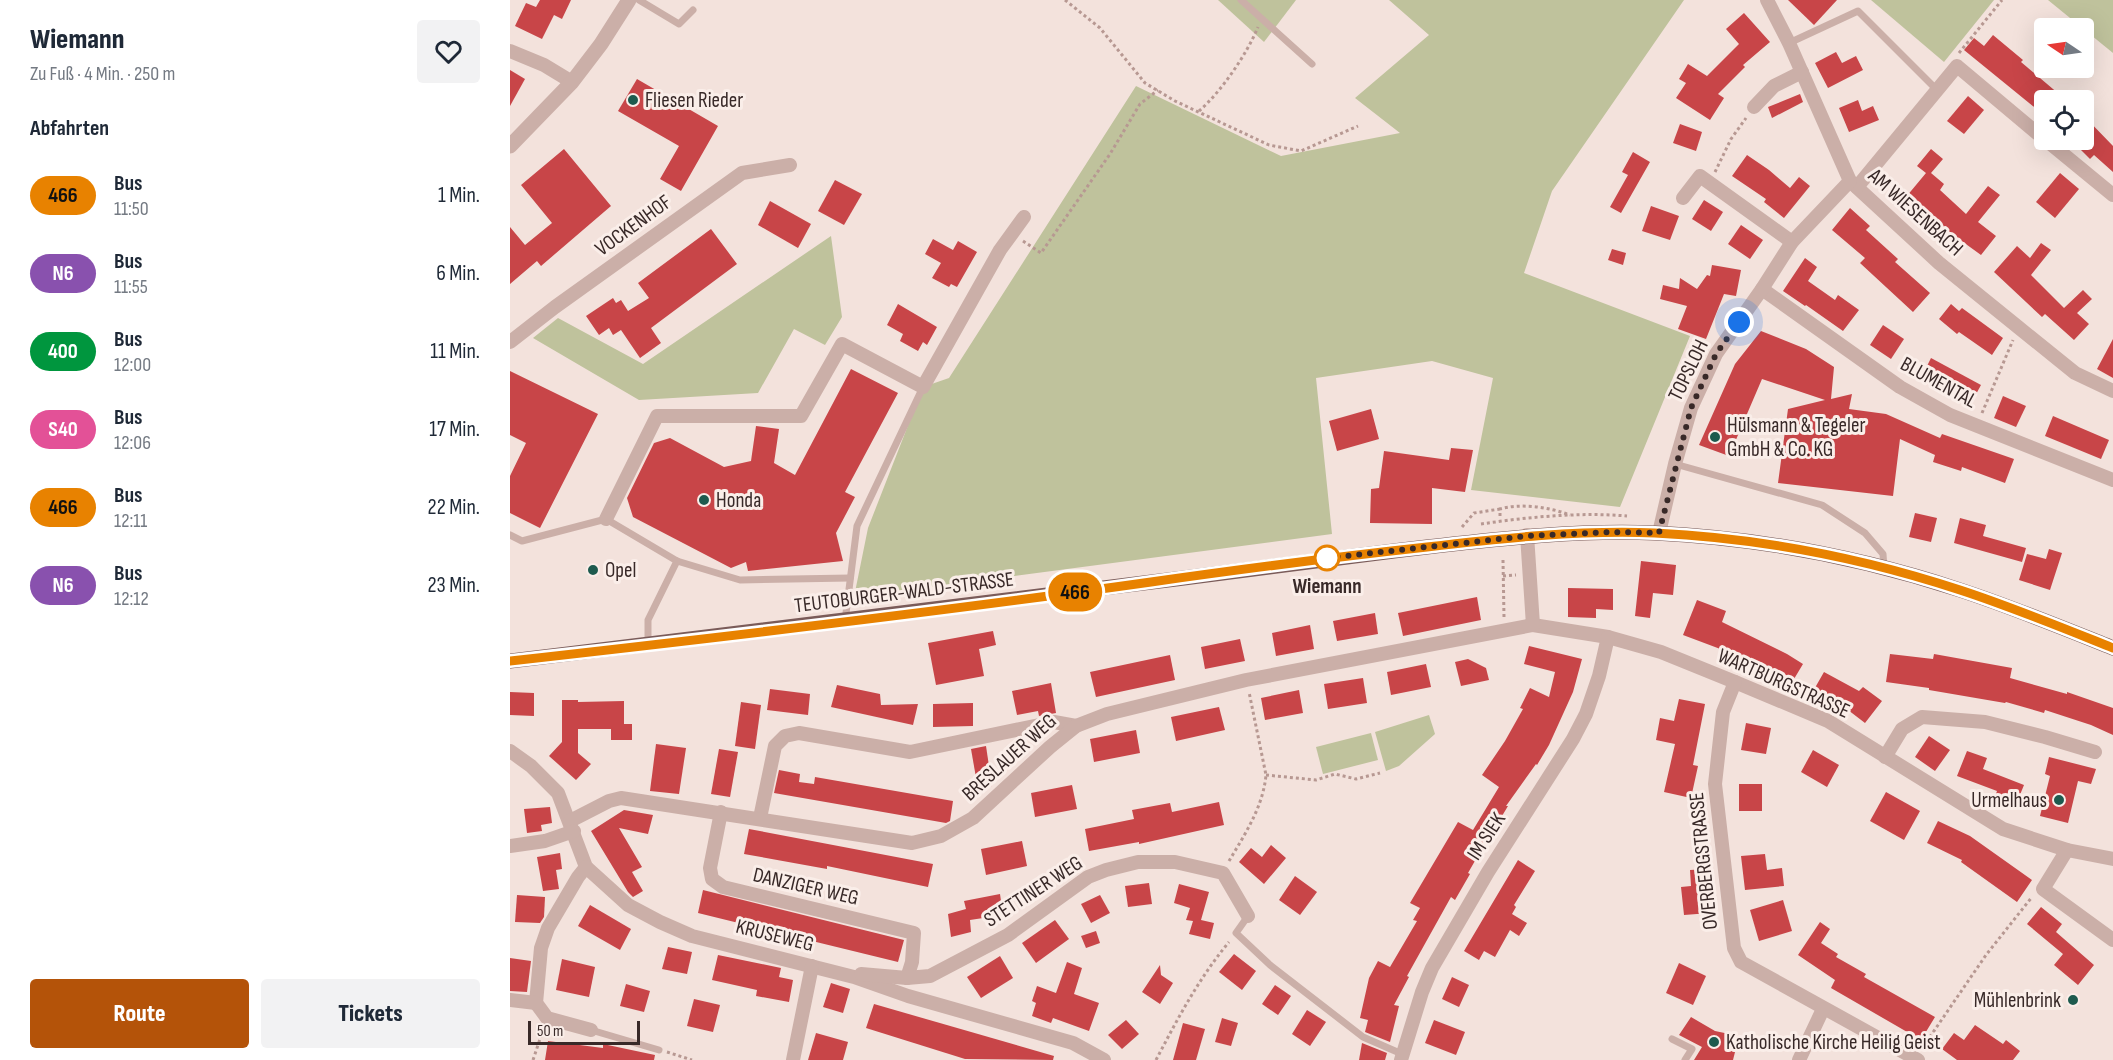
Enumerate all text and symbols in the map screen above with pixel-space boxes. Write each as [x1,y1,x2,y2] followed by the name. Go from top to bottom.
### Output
[2034,18,2094,78] north arrow
[2034,18,2094,150] map controls
[417,20,480,83] button: heart
[30,23,124,56] text: Wiemann
[30,62,175,86] text: Zu Fuß · 4 Min. · 250 m
[645,88,743,113] place label: Fliesen Rieder
[2034,90,2094,150] button: locate
[626,93,640,107] marker: Fliesen Rieder
[30,115,109,142] text: Abfahrten
[1862,163,1968,261] street label: AM WIESENBACH
[114,170,143,197] text: Bus
[438,182,480,209] text: 1 Min.
[48,183,78,208] text: 466
[590,189,676,261] street label: VOCKENHOF
[114,197,149,221] text: 11:50
[114,248,143,275] text: Bus
[436,260,480,287] text: 6 Min.
[52,261,74,286] text: N6
[114,275,148,299] text: 11:55
[1724,307,1754,337] your location
[114,326,143,353] text: Bus
[1663,336,1714,405] street label: TOPSLOH
[430,338,480,365] text: 11 Min.
[48,339,78,364] text: 400
[1896,351,1982,414] street label: BLUMENTAL
[114,353,151,377] text: 12:00
[114,404,143,431] text: Bus
[1727,413,1865,462] place label: Hülsmann & Tegeler GmbH & Co. KG
[429,416,480,443] text: 17 Min.
[48,417,78,442] text: S40
[1708,430,1722,444] marker: Hülsmann & Tegeler GmbH & Co. KG
[114,431,151,455] text: 12:06
[114,482,143,509] text: Bus
[716,488,761,513] place label: Honda
[697,493,711,507] marker: Honda
[428,494,480,521] text: 22 Min.
[48,495,78,520] text: 466
[114,509,147,533] text: 12:11
[1314,545,1340,571] marker: Wiemann
[605,558,636,583] place label: Opel
[114,560,143,587] text: Bus
[586,563,600,577] marker: Opel
[793,567,1015,618] street label: TEUTOBURGER-WALD-STRASSE
[427,572,480,599] text: 23 Min.
[1040,572,1110,612] line badge: 466
[52,573,74,598] text: N6
[1292,574,1362,599] place label: Wiemann
[1060,580,1090,605] text: 466
[114,587,149,611] text: 12:12
[1714,643,1854,724] street label: WARTBURGSTRASSE
[957,709,1062,806] street label: BRESLAUER WEG
[1971,788,2047,813] place label: Urmelhaus
[1684,791,1723,931] street label: OVERBERGSTRASSE
[2052,793,2066,807] marker: Urmelhaus
[1462,808,1511,865] street label: IM SIEK
[979,850,1087,933] street label: STETTINER WEG
[751,862,861,911] street label: DANZIGER WEG
[733,914,817,957] street label: KRUSEWEG
[30,979,249,1048] button: Route
[261,979,480,1048] button: Tickets
[1974,988,2061,1013] place label: Mühlenbrink
[2066,993,2080,1007] marker: Mühlenbrink
[528,1018,640,1046] scale bar
[537,1022,563,1041] text: 50 m
[1726,1030,1941,1055] place label: Katholische Kirche Heilig Geist
[1707,1035,1721,1049] marker: Katholische Kirche Heilig Geist

